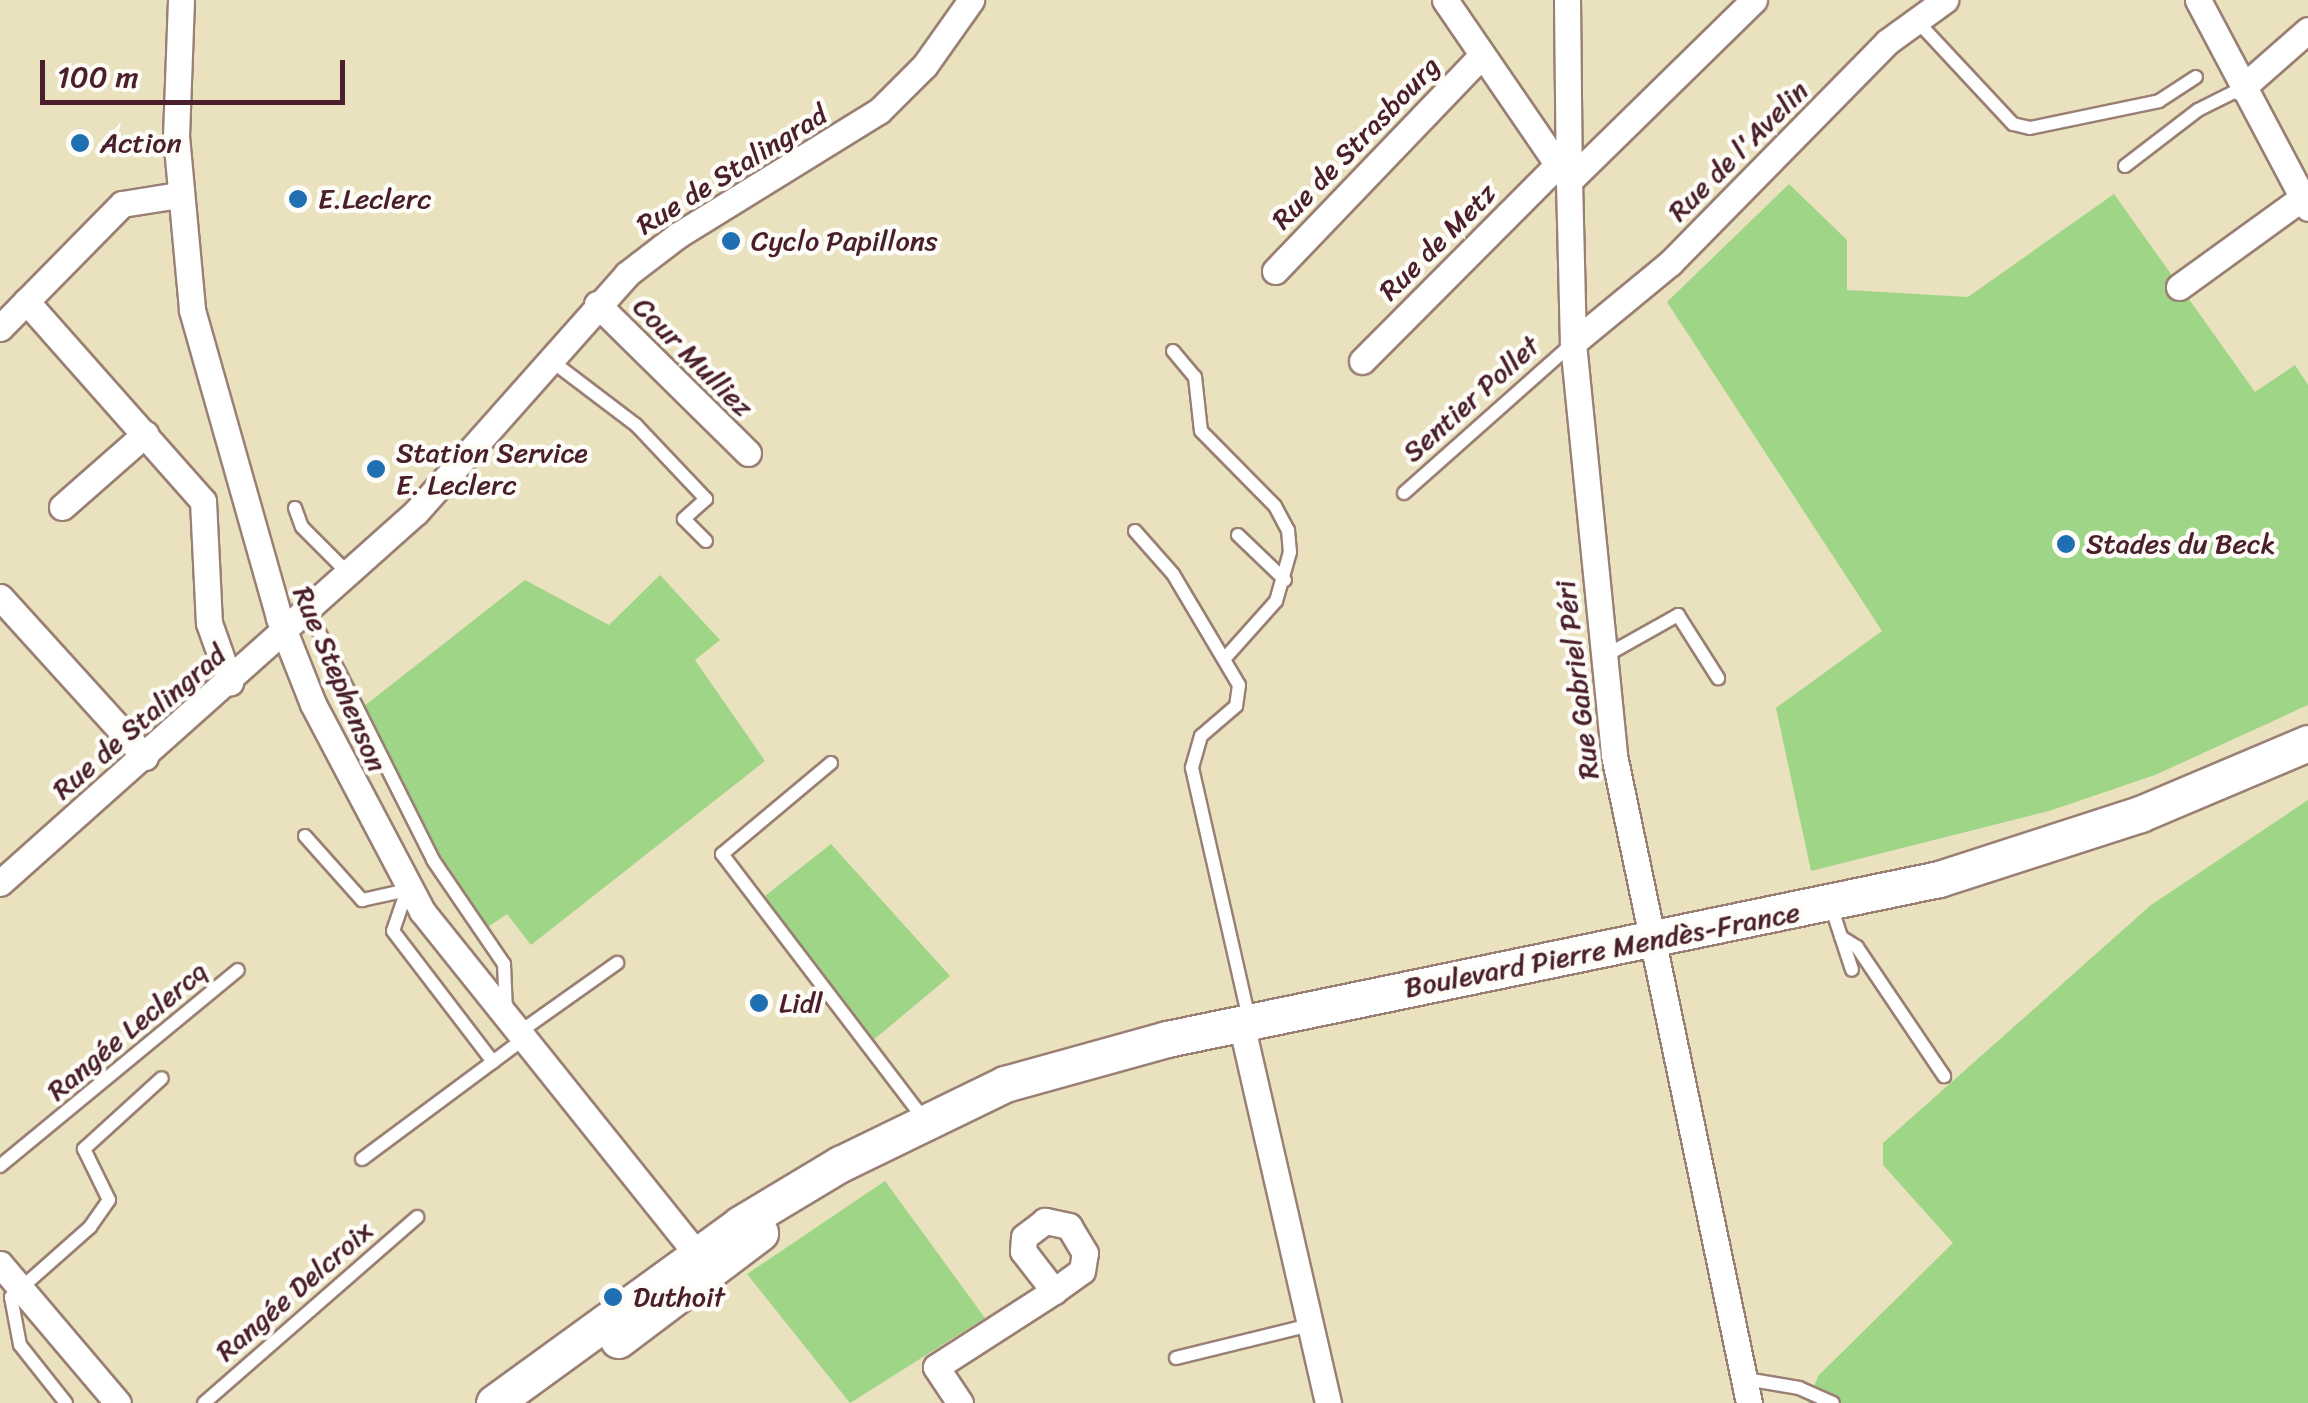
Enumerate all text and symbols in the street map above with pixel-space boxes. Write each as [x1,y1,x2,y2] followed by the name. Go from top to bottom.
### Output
[45,40,350,102] scale bar
[57,50,139,104] text: 100 m
[1265,50,1447,236] street label: Rue de Strasbourg
[1661,74,1815,228] street label: Rue de l'Avelin
[630,98,834,242] street label: Rue de Stalingrad
[100,126,182,160] place label: Action
[69,132,91,154] marker: Action
[1372,176,1504,308] street label: Rue de Metz
[318,182,431,216] place label: E.Leclerc
[287,188,309,210] marker: E.Leclerc
[751,224,938,258] place label: Cyclo Papillons
[720,230,742,252] marker: Cyclo Papillons
[627,291,759,423] street label: Cour Mulliez
[1396,329,1546,469] street label: Sentier Pollet
[396,436,588,502] place label: Station Service E. Leclerc
[365,458,387,480] marker: Station Service E. Leclerc
[2086,527,2276,561] place label: Stades du Beck
[2055,533,2077,555] marker: Stades du Beck
[1548,579,1606,781] street label: Rue Gabriel Péri
[286,581,394,777] street label: Rue Stephenson
[45,637,233,807] street label: Rue de Stalingrad
[1401,895,1803,1005] street label: Boulevard Pierre Mendès-France
[40,954,214,1108] street label: Rangée Leclercq
[779,986,822,1020] place label: Lidl
[748,992,770,1014] marker: Lidl
[209,1214,379,1368] street label: Rangée Delcroix
[633,1280,725,1314] place label: Duthoit
[602,1286,624,1308] marker: Duthoit

